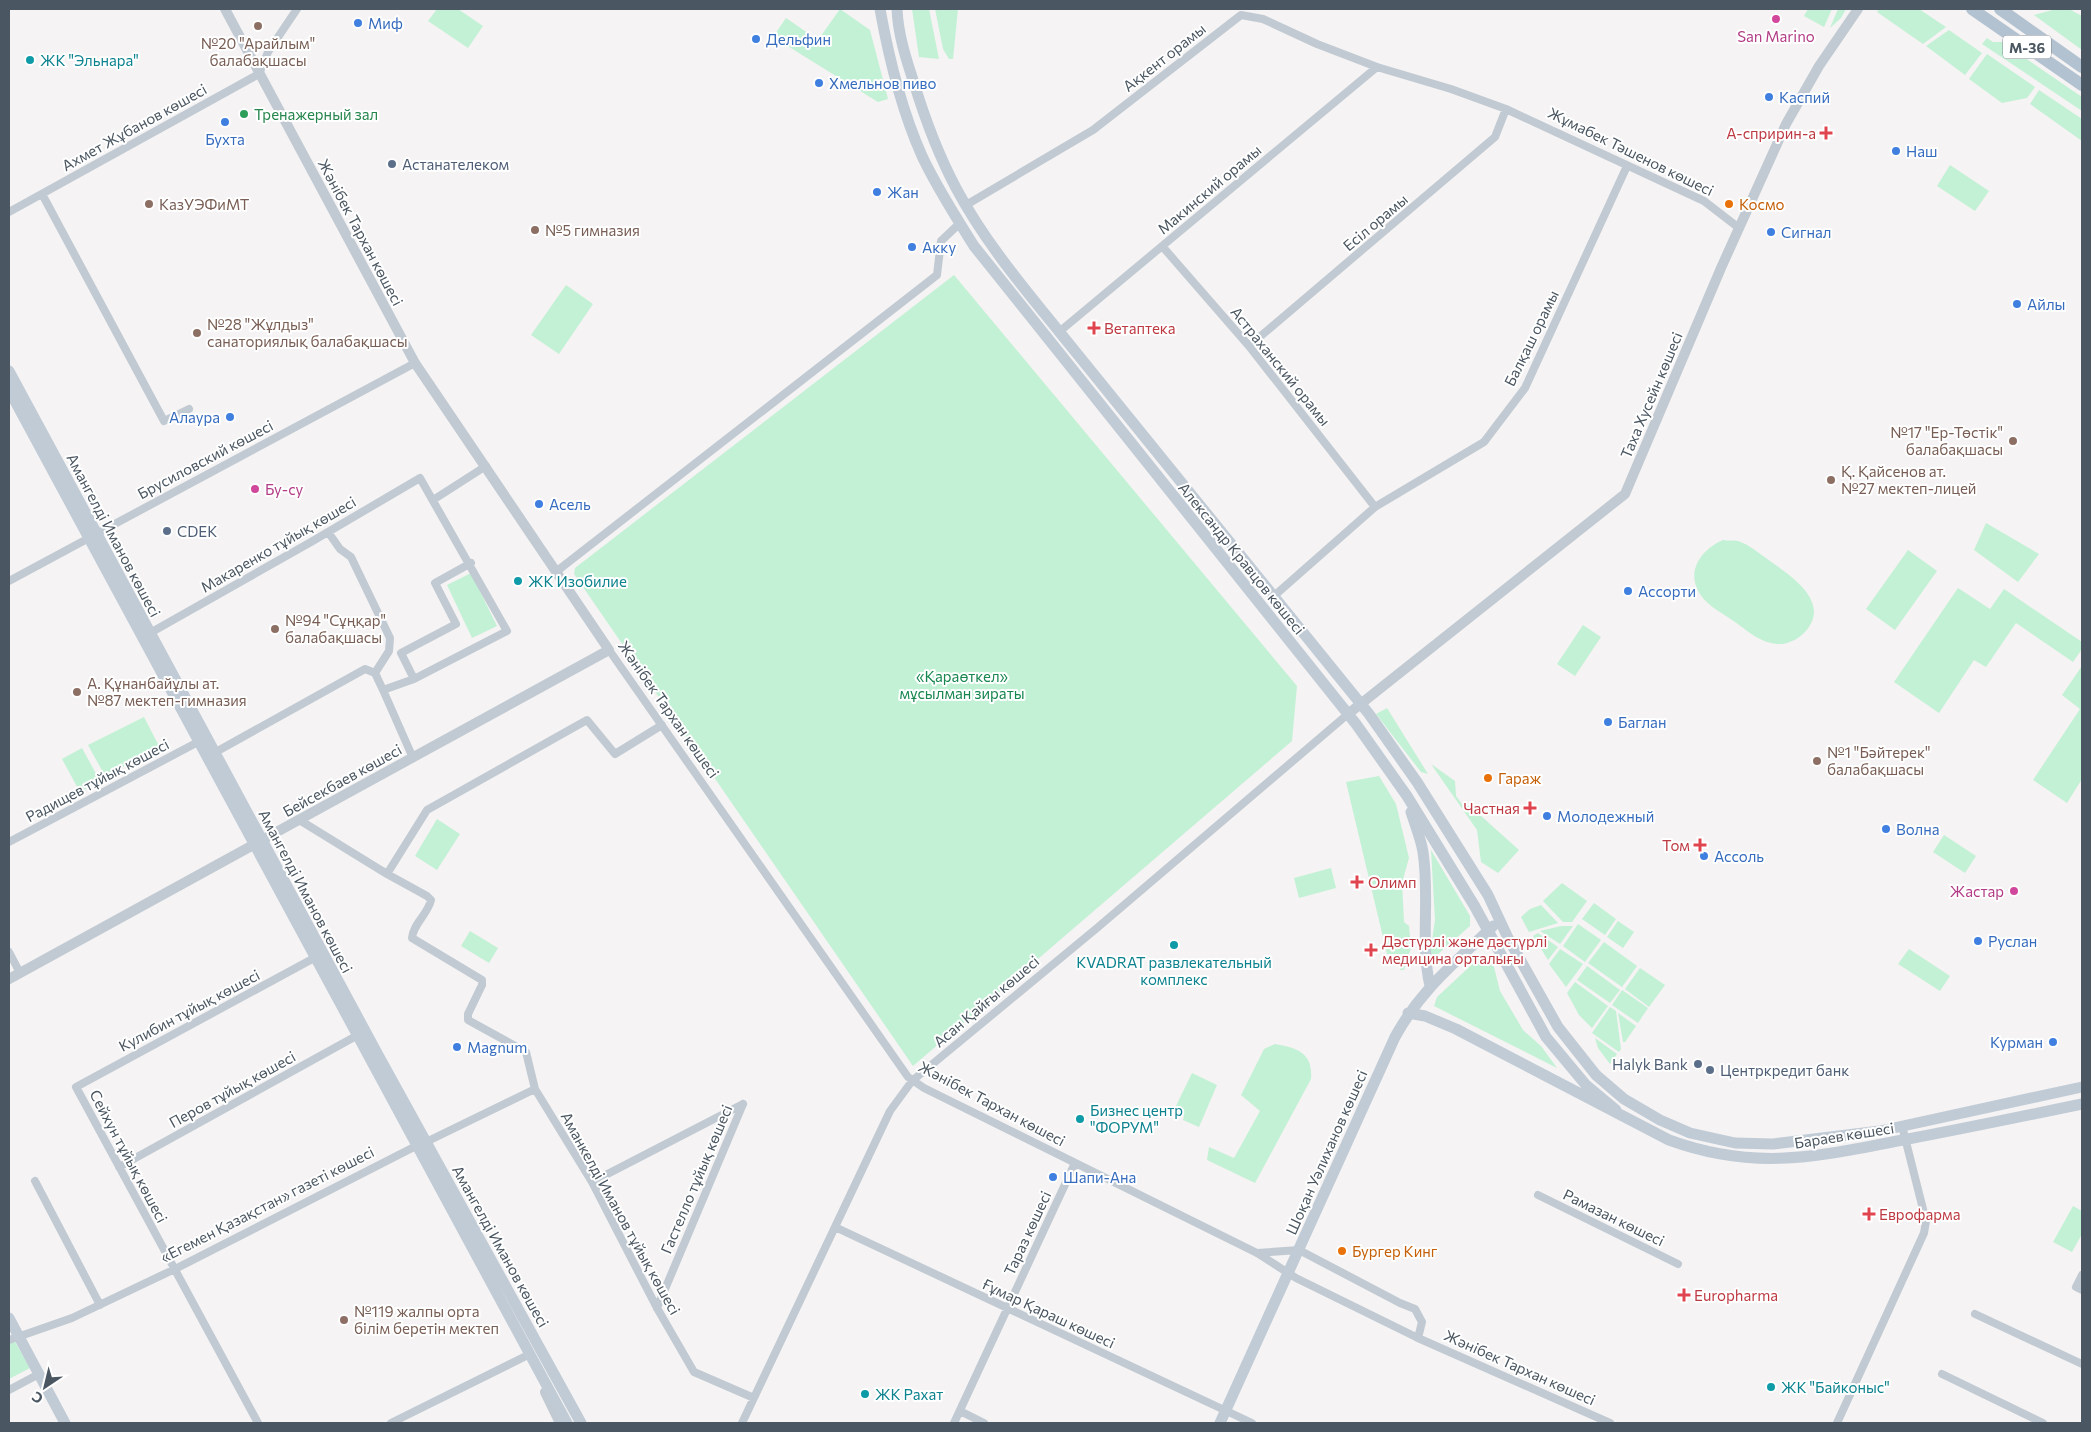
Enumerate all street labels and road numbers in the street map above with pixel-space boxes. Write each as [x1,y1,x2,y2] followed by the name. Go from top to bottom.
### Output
[1119,19,1209,95] street label: Ақкент орамы
[2003,36,2051,58] road number: M-36
[58,80,210,174] street label: Ахмет Жұбанов көшесі
[1545,103,1717,199] street label: Жұмабек Тәшенов көшесі
[1154,140,1264,238] street label: Макинский орамы
[315,156,407,308] street label: Жәнібек Тархан көшесі
[1339,190,1411,254] street label: Есіл орамы
[1500,287,1562,389] street label: Балқаш орамы
[1227,303,1335,429] street label: Астраханский орамы
[1616,329,1686,461] street label: Таха Хусейн көшесі
[134,416,276,502] street label: Брусиловский көшесі
[63,450,165,620] street label: Амангелді Иманов көшесі
[1175,478,1309,638] street label: Александр Кравцов көшесі
[197,492,359,596] street label: Макаренко тұйық көшесі
[615,637,723,781] street label: Жәнібек Тархан көшесі
[22,735,172,825] street label: Радищев тұйық көшесі
[279,740,405,820] street label: Бейсекбаев көшесі
[255,806,357,976] street label: Амангелді Иманов көшесі
[930,952,1042,1050] street label: Асан Қайғы көшесі
[115,965,263,1055] street label: Кулибин тұйық көшесі
[166,1047,298,1131] street label: Перов тұйық көшесі
[916,1057,1068,1149] street label: Жәнібек Тархан көшесі
[1282,1067,1370,1237] street label: Шоқан Уәлиханов көшесі
[86,1087,172,1225] street label: Сейхун тұйық көшесі
[656,1102,736,1256] street label: Гастелло тұйық көшесі
[558,1108,684,1318] street label: Аманкелді Иманов тұйық көшесі
[1793,1118,1895,1152] street label: Бараев көшесі
[157,1142,377,1266] street label: «Егемен Қазақстан» газеті көшесі
[449,1162,553,1330] street label: Амангелді Иманов көшесі
[1560,1185,1668,1249] street label: Рамазан көшесі
[1000,1188,1054,1278] street label: Тараз көшесі
[980,1274,1118,1352] street label: Ғұмар Қараш көшесі
[1442,1326,1598,1408] street label: Жәнібек Тархан көшесі

